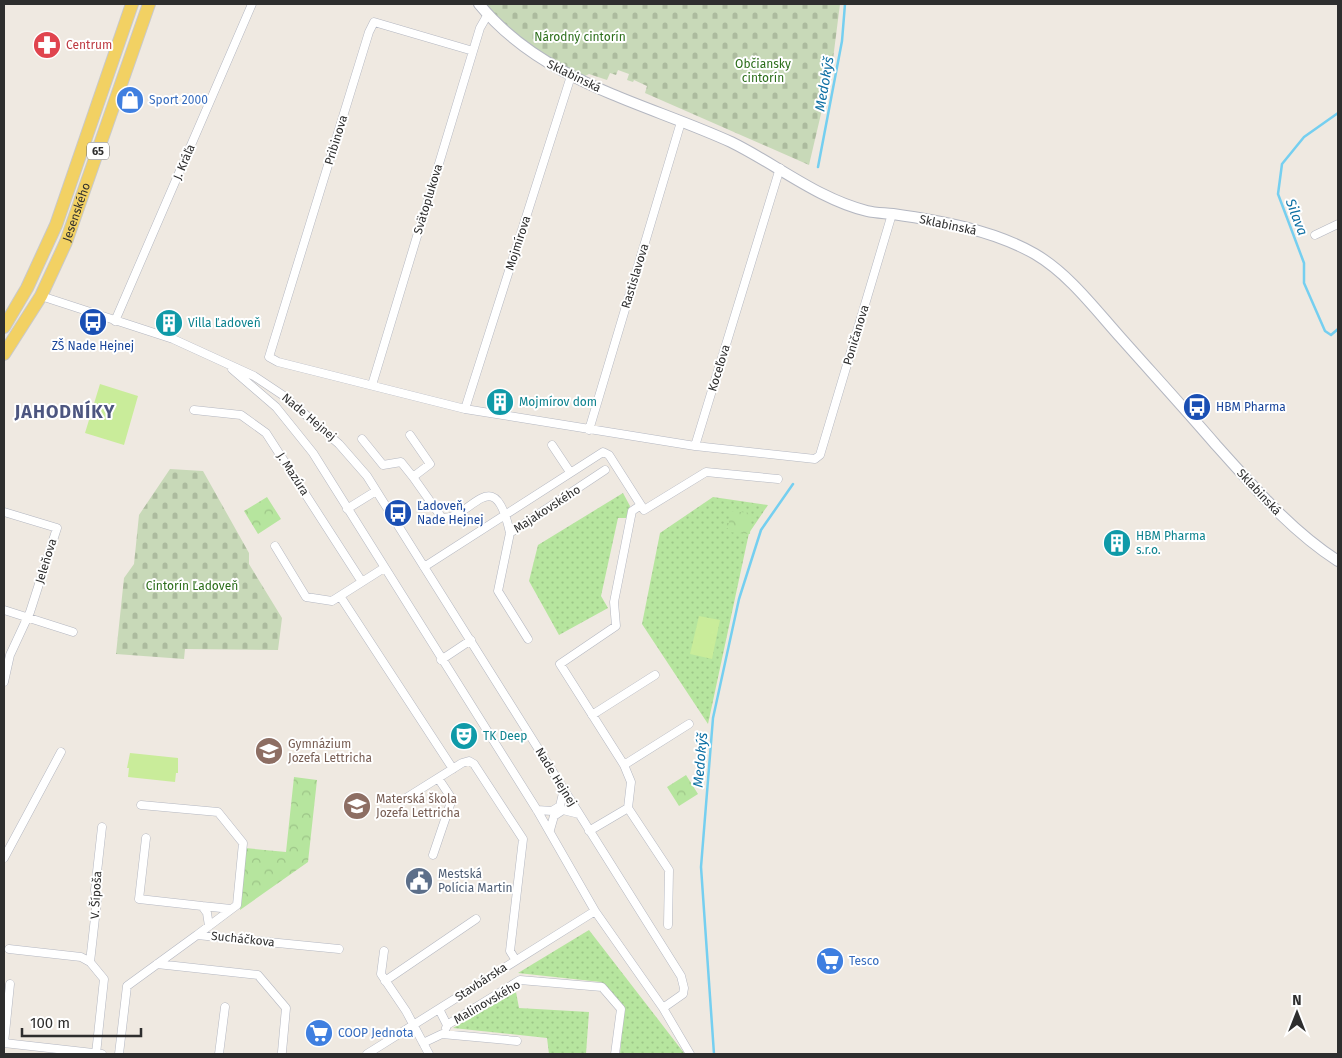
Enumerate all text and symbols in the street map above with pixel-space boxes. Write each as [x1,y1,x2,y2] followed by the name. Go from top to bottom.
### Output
[32,30,62,60] pharmacy icon: Centrum
[534,30,626,44] park label: Národný cintorín
[66,38,112,52] place label: Centrum
[811,55,838,113] water label: Medokýš
[545,57,603,95] street label: Sklabinská
[735,57,791,85] park label: Občiansky cintorín
[115,85,145,115] shop icon: Sport 2000
[149,93,208,107] place label: Sport 2000
[322,113,350,167] street label: Pribinova
[87,142,109,160] road number: 65
[170,142,198,182] street label: J. Kráľa
[411,162,445,236] street label: Svätoplukova
[60,181,93,243] street label: Jesenského
[1281,195,1311,238] water label: Silava
[918,212,978,238] street label: Sklabinská
[503,214,533,272] street label: Mojmírova
[618,242,652,310] street label: Rastislavova
[840,303,872,367] street label: Poničanova
[78,307,108,337] bus stop icon: ZŠ Nade Hejnej
[154,308,184,338] building icon: Villa Ľadoveň
[188,316,261,330] place label: Villa Ľadoveň
[52,338,134,353] place label: ZŠ Nade Hejnej
[705,343,733,393] street label: Koceľova
[485,387,515,417] building icon: Mojmírov dom
[279,390,339,444] street label: Nade Hejnej
[1182,392,1212,422] bus stop icon: HBM Pharma
[519,395,597,409] place label: Mojmírov dom
[14,400,115,423] district label: JAHODNÍKY
[1216,400,1286,414] place label: HBM Pharma
[274,450,312,498] street label: J. Mazúra
[1234,466,1284,518] street label: Sklabinská
[511,482,583,536] street label: Majakovského
[383,498,413,528] bus stop icon: Ľadoveň, Nade Hejnej
[417,499,484,527] place label: Ľadoveň, Nade Hejnej
[1102,528,1132,558] building icon: HBM Pharma s.r.o.
[1136,529,1206,557] place label: HBM Pharma s.r.o.
[33,537,59,585] street label: Jeleňova
[146,579,238,593] park label: Cintorín Ľadoveň
[449,721,479,751] theatre icon: TK Deep
[483,729,527,743] place label: TK Deep
[690,731,711,788] water label: Medokýš
[254,736,284,766] school or university icon: Gymnázium Jozefa Lettricha
[288,737,372,765] place label: Gymnázium Jozefa Lettricha
[532,745,580,809] street label: Nade Hejnej
[342,791,372,821] school or university icon: Materská škola Jozefa Lettricha
[376,792,460,820] place label: Materská škola Jozefa Lettricha
[404,866,434,896] public building icon: Mestská Polícia Martin
[438,867,513,895] place label: Mestská Polícia Martin
[87,871,104,919] street label: V. Šípoša
[211,929,275,949] street label: Sucháčkova
[815,946,845,976] supermarket icon: Tesco
[849,954,879,968] place label: Tesco
[452,960,510,1004] street label: Stavbárska
[451,977,523,1027] street label: Malinovského
[1272,988,1322,1038] north arrow
[1292,992,1302,1009] text: N
[22,1006,141,1038] scale bar
[30,1014,70,1032] text: 100 m
[304,1018,334,1048] supermarket icon: COOP Jednota
[338,1026,413,1040] place label: COOP Jednota

